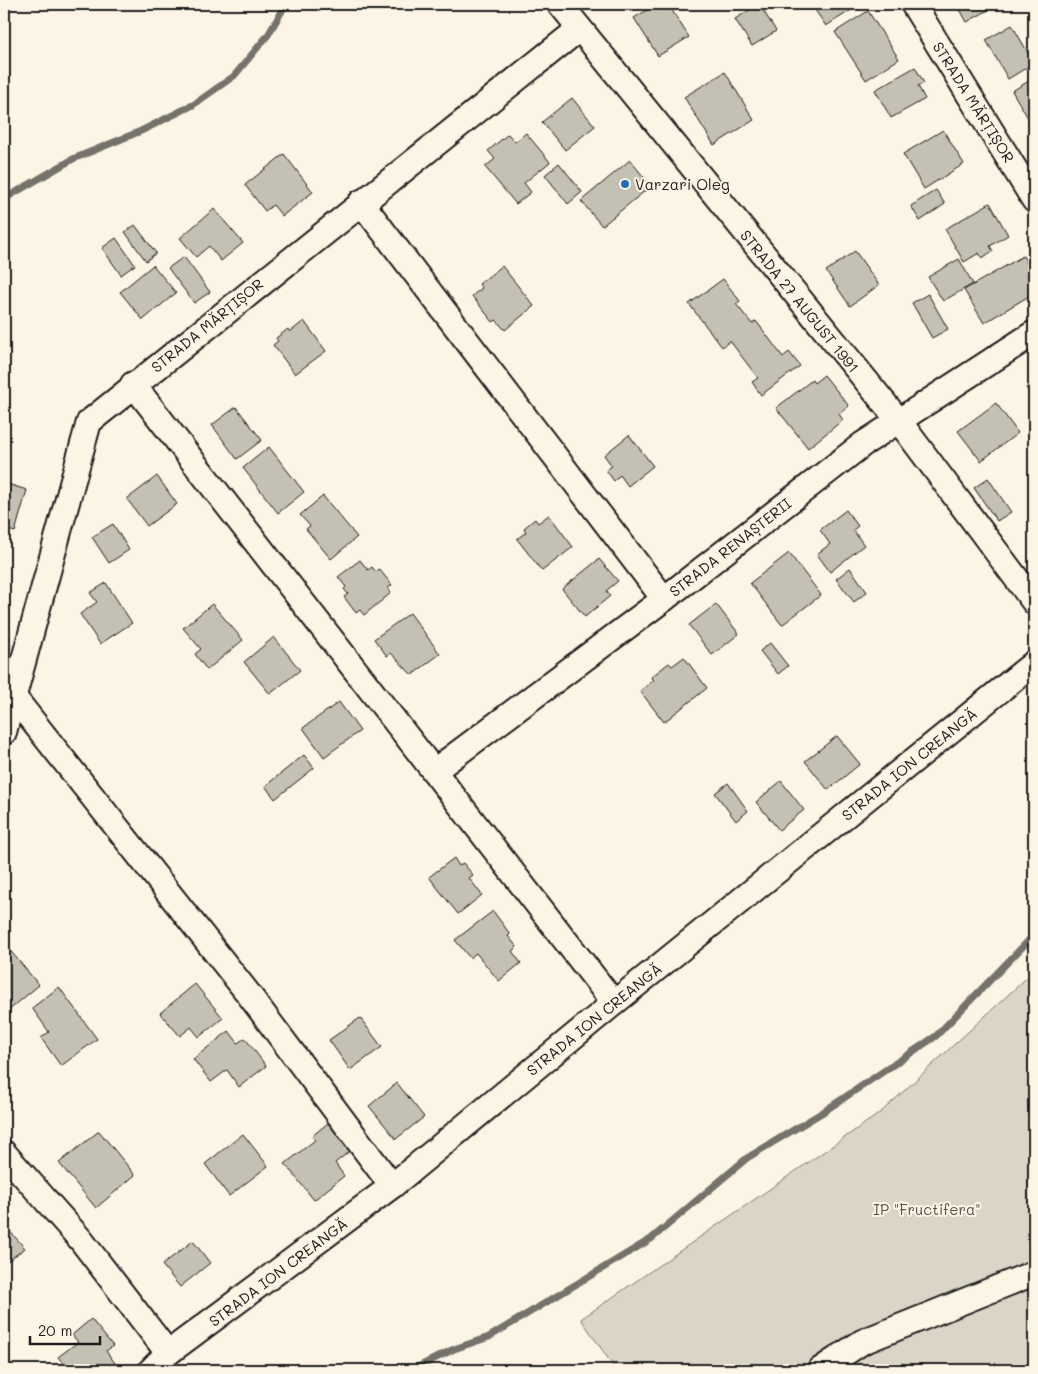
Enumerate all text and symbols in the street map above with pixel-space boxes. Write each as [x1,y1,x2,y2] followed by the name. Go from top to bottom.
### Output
[928,38,1019,167] street label: STRADA MĂRȚIȘOR
[635,174,730,194] place label: Varzari Oleg
[619,178,631,190] marker: Varzari Oleg
[736,226,864,376] street label: STRADA 27 AUGUST 1991
[147,273,268,377] street label: STRADA MĂRȚIȘOR
[665,493,796,602] street label: STRADA RENAȘTERII
[837,703,981,825] street label: STRADA ION CREANGĂ
[522,958,666,1080] street label: STRADA ION CREANGĂ
[873,1199,981,1219] park label: IP "Fructifera"
[205,1213,351,1331] street label: STRADA ION CREANGĂ
[30,1314,100,1346] scale bar
[38,1320,72,1340] text: 20 m

